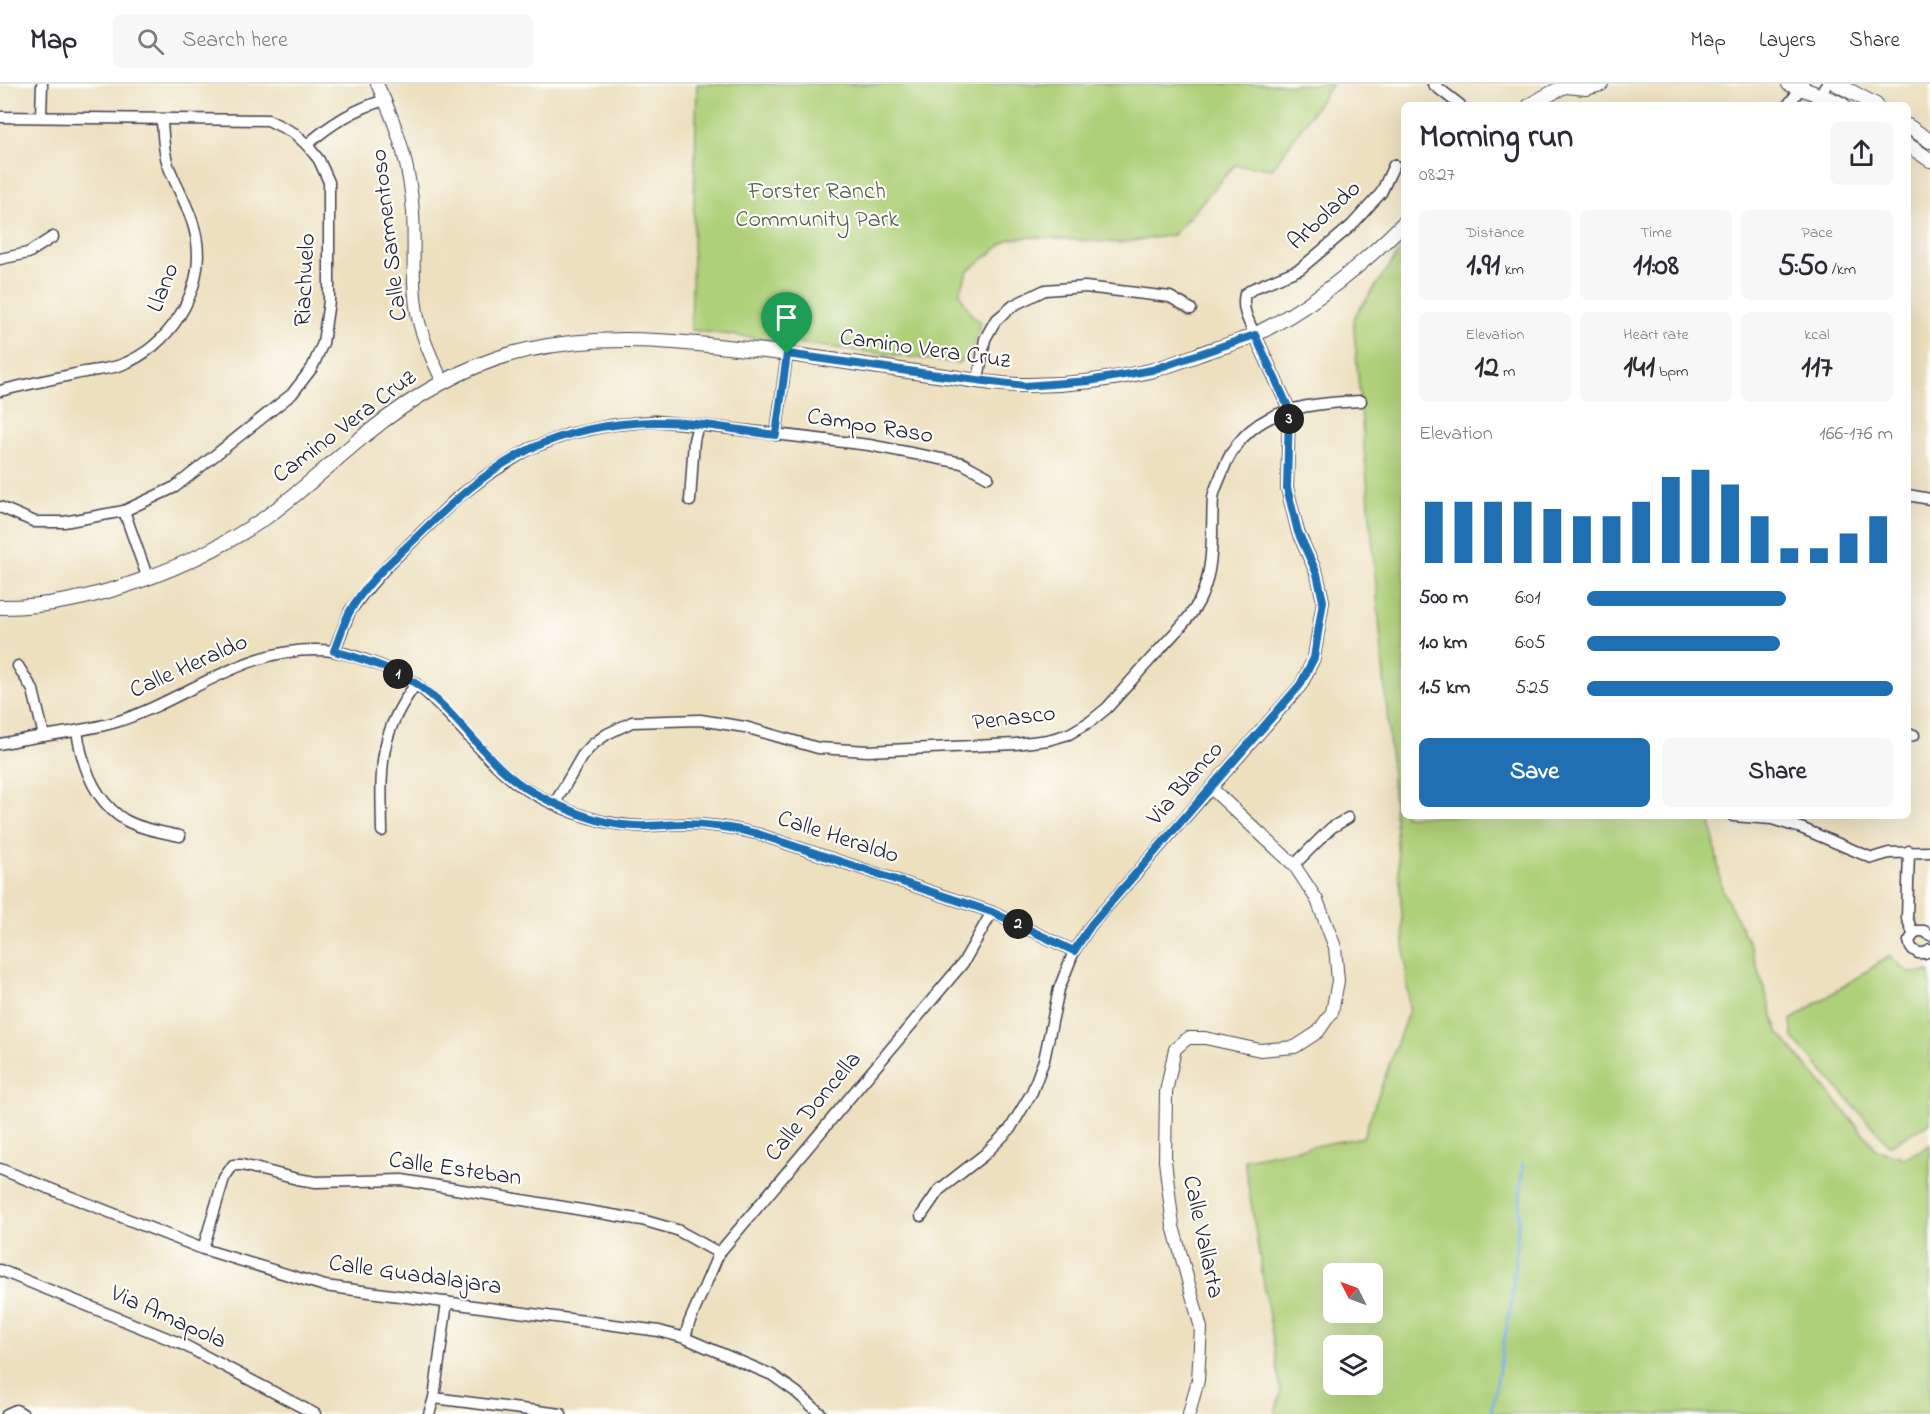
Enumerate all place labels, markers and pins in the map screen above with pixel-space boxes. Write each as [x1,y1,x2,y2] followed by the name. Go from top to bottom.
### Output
[761,292,812,354] pin
[1274,404,1304,434] pin: 3
[383,659,413,689] pin: 1
[1003,909,1033,939] pin: 2

